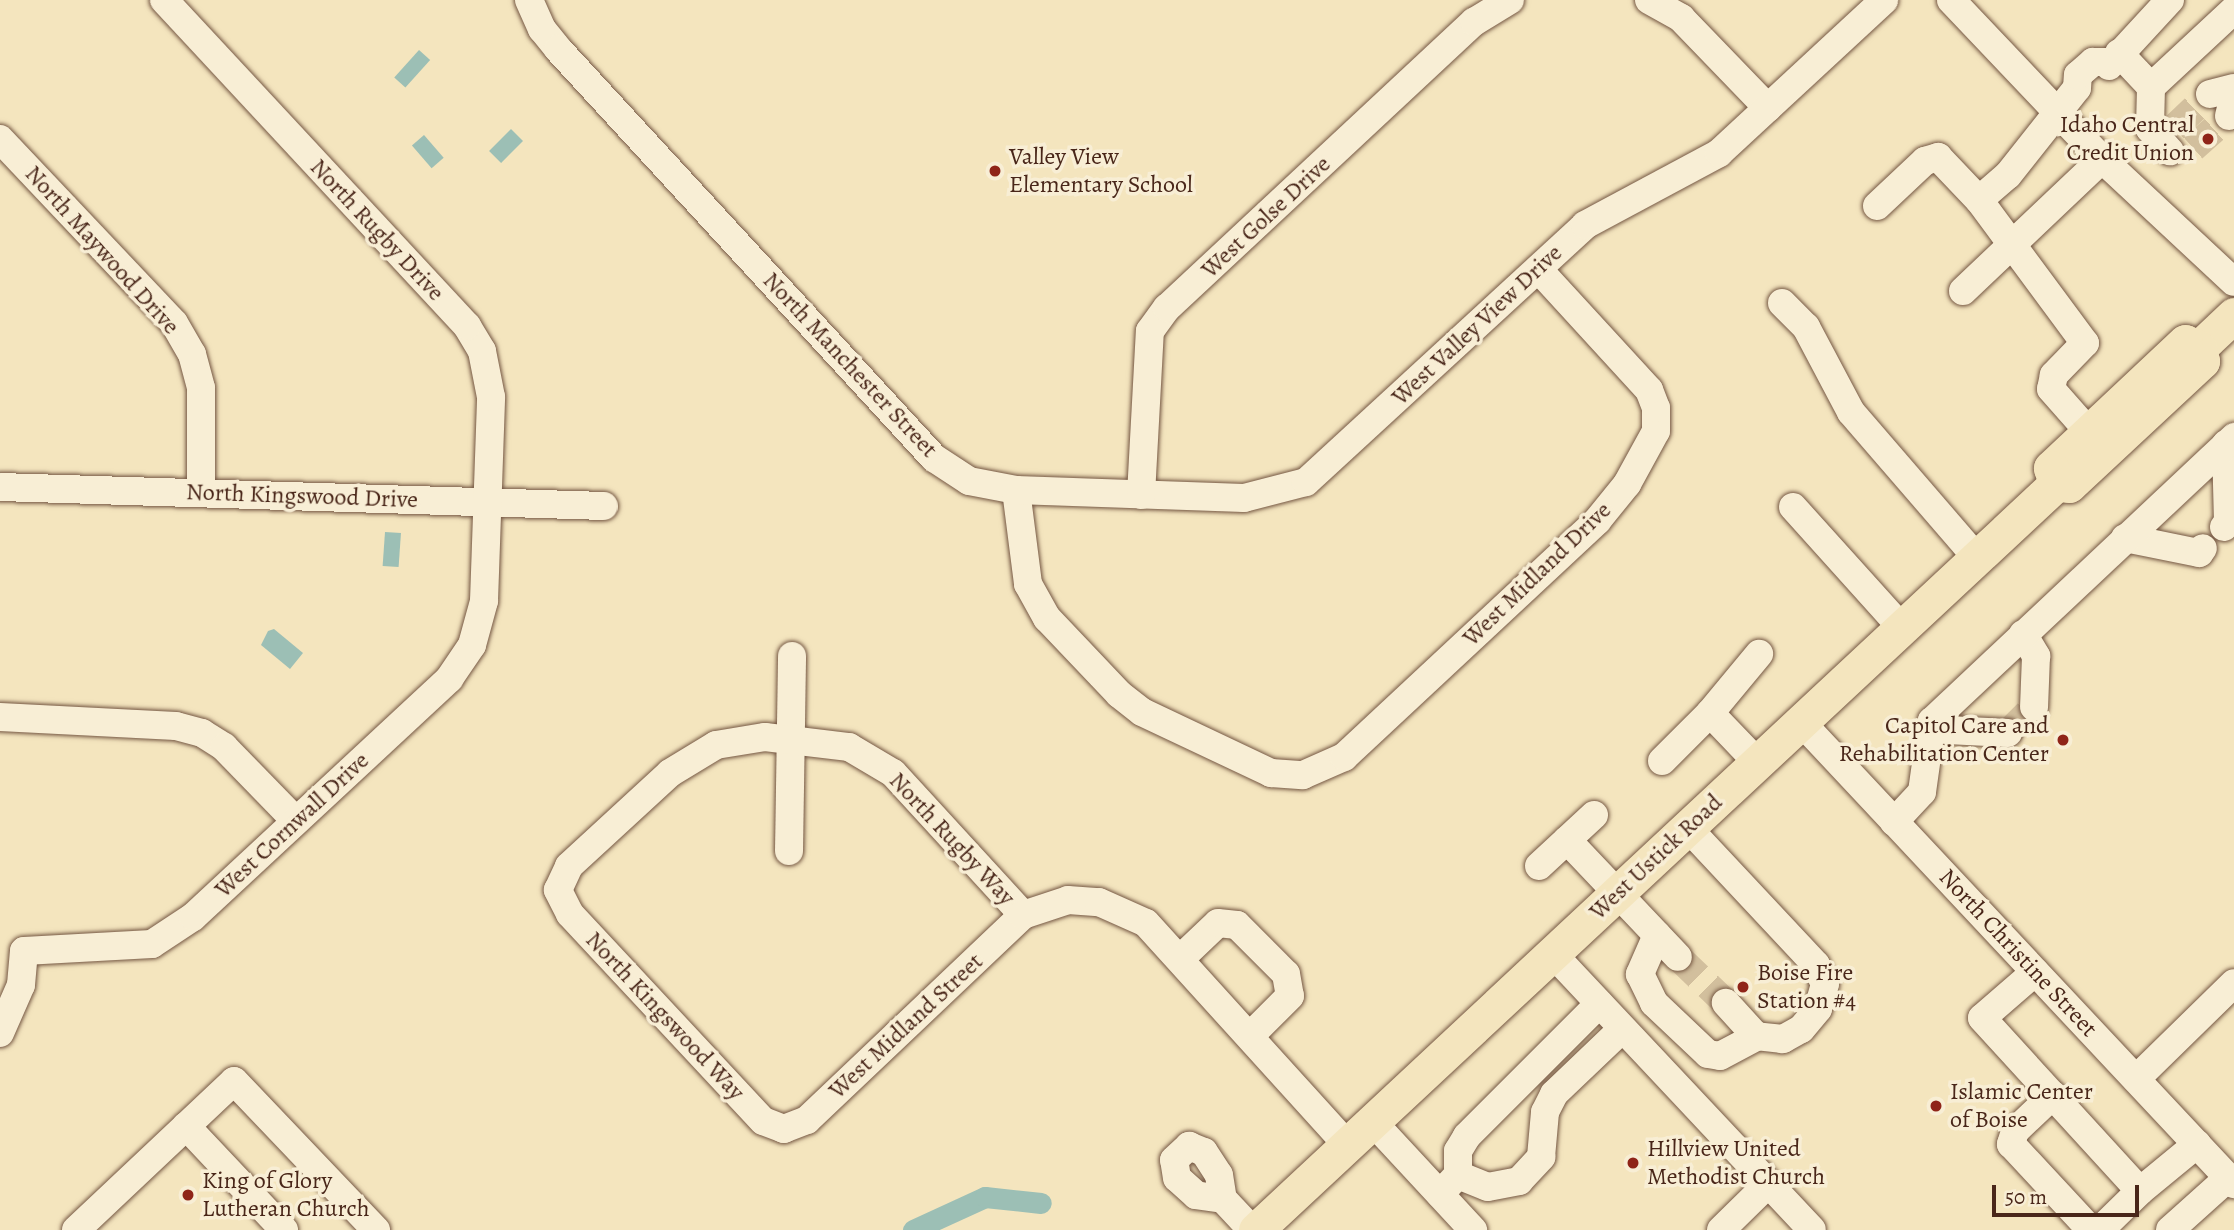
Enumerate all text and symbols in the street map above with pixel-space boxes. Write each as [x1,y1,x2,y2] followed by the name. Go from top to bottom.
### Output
[2060,111,2194,167] place label: Idaho Central Credit Union
[2200,131,2216,147] marker: Idaho Central Credit Union
[1009,143,1193,199] place label: Valley View Elementary School
[1195,150,1337,284] street label: West Golse Drive
[304,153,450,307] street label: North Rugby Drive
[19,160,185,340] street label: North Maywood Drive
[987,163,1003,179] marker: Valley View Elementary School
[1386,239,1568,411] street label: West Valley View Drive
[757,266,943,464] street label: North Manchester Street
[186,478,418,514] street label: North Kingswood Drive
[1457,496,1617,652] street label: West Midland Drive
[1839,712,2049,768] place label: Capitol Care and Rehabilitation Center
[2055,732,2071,748] marker: Capitol Care and Rehabilitation Center
[209,746,375,904] street label: West Cornwall Drive
[883,766,1021,912] street label: North Rugby Way
[1584,788,1728,926] street label: West Ustick Road
[1933,863,2103,1043] street label: North Christine Street
[579,926,751,1106] street label: North Kingswood Way
[823,947,989,1105] street label: West Midland Street
[1757,959,1856,1015] place label: Boise Fire Station #4
[1735,979,1751,995] marker: Boise Fire Station #4
[1950,1078,2093,1134] place label: Islamic Center of Boise
[1928,1098,1944,1114] marker: Islamic Center of Boise
[1647,1135,1825,1191] place label: Hillview United Methodist Church
[1625,1155,1641,1171] marker: Hillview United Methodist Church
[202,1167,369,1223] place label: King of Glory Lutheran Church
[1996,1170,2143,1214] scale bar
[2005,1183,2047,1211] text: 50 m
[180,1187,196,1203] marker: King of Glory Lutheran Church

